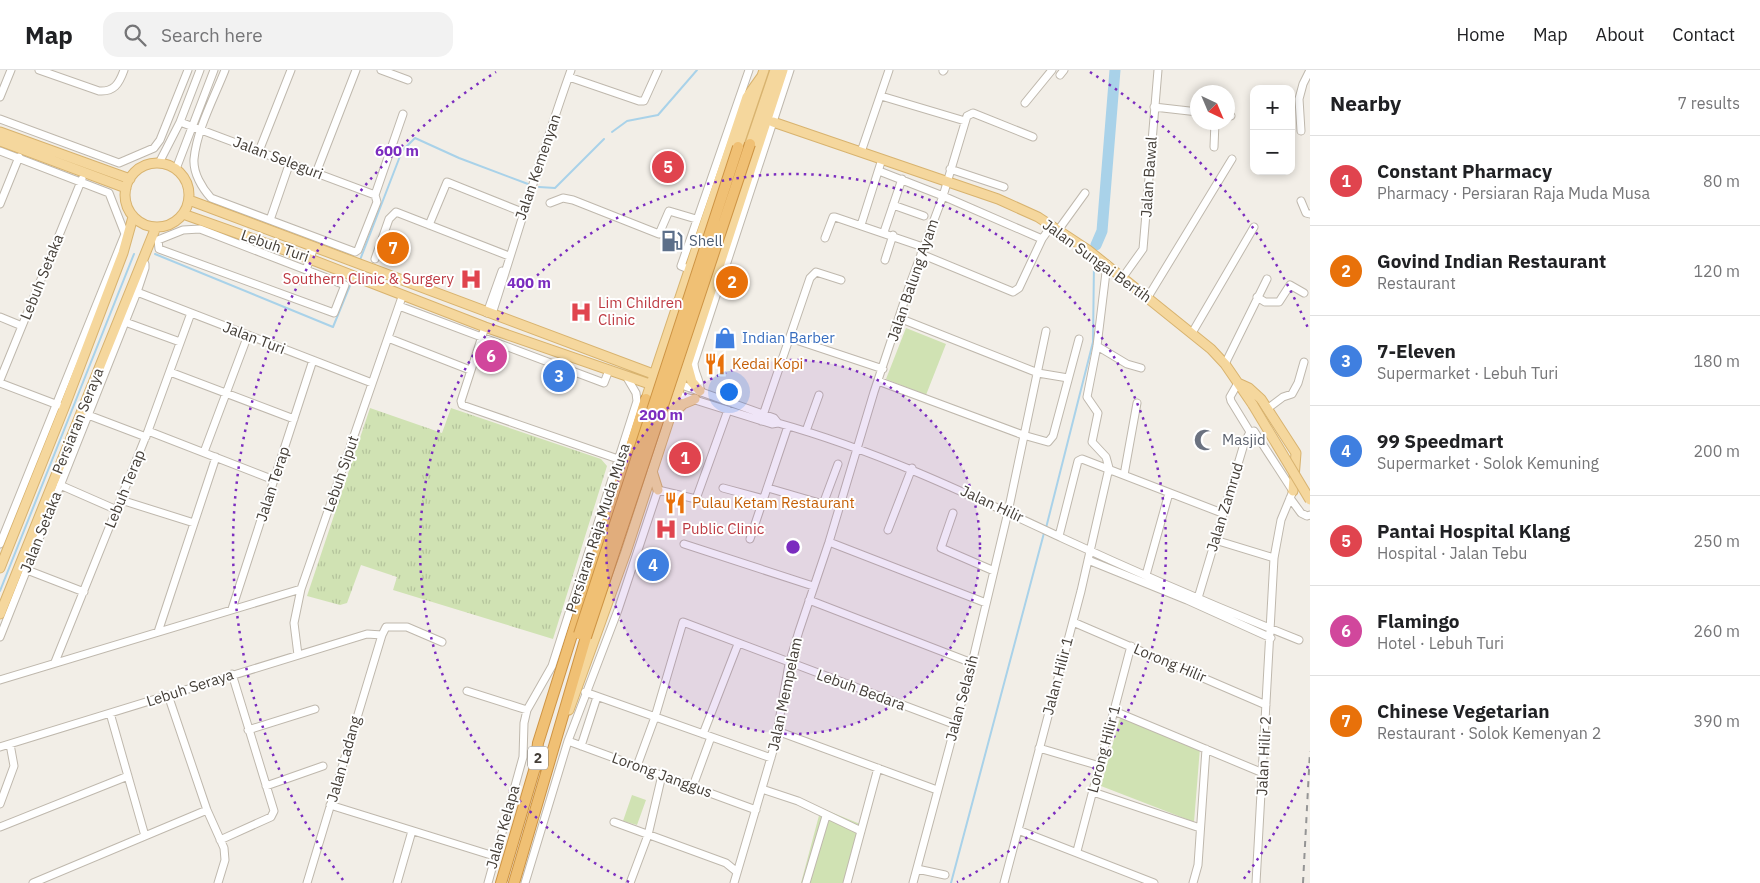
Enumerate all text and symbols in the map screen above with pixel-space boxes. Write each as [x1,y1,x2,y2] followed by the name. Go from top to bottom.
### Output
[103,12,453,57] search box
[25,19,73,51] text: Map
[121,21,149,49] icon: search
[161,23,263,47] text: Search here
[1457,23,1505,46] text: Home
[1533,23,1568,46] text: Map
[1596,23,1644,46] text: About
[1672,23,1735,46] text: Contact
[1190,85,1235,130] north arrow
[1250,85,1295,175] map controls
[1250,85,1295,130] button: +
[1330,89,1401,117] text: Nearby
[1677,93,1740,113] text: 7 results
[511,111,565,222] street label: Jalan Kemenyan
[1250,130,1295,175] button: −
[231,132,326,183] street label: Jalan Seleguri
[1136,136,1161,218] street label: Jalan Bawal
[375,141,419,160] text: 600 m
[652,148,684,186] pin: 5
[1377,159,1552,183] text: Constant Pharmacy
[1341,171,1351,191] text: 1
[1703,171,1740,191] text: 80 m
[1377,183,1650,203] text: Pharmacy · Persiaran Raja Muda Musa
[1039,215,1155,306] street label: Jalan Sungai Bertih
[883,216,942,343] street label: Jalan Balung Ayam
[239,225,312,266] street label: Lebuh Turi
[659,228,685,254] fuel station icon: Shell
[377,229,409,267] pin: 7
[16,231,67,323] street label: Lebuh Setaka
[689,231,723,250] place label: Shell
[1377,249,1606,273] text: Govind Indian Restaurant
[1341,261,1351,281] text: 2
[1693,261,1740,281] text: 120 m
[716,263,748,301] pin: 2
[458,266,484,292] hospital icon: Southern Clinic & Surgery
[283,269,455,288] place label: Southern Clinic & Surgery
[507,273,551,292] text: 400 m
[1377,273,1456,293] text: Restaurant
[598,293,682,329] place label: Lim Children Clinic
[568,299,594,325] hospital icon: Lim Children Clinic
[220,317,288,358] street label: Jalan Turi
[712,325,738,351] shop icon: Indian Barber
[742,328,835,347] place label: Indian Barber
[475,337,507,375] pin: 6
[1377,339,1456,363] text: 7-Eleven
[702,351,728,377] restaurant icon: Kedai Kopi
[1341,351,1351,371] text: 3
[1693,351,1740,371] text: 180 m
[732,354,803,373] place label: Kedai Kopi
[543,357,575,395] pin: 3
[1377,363,1558,383] text: Supermarket · Lebuh Turi
[48,365,107,477] street label: Persiaran Seraya
[716,379,742,405] your location
[639,405,683,424] text: 200 m
[1192,427,1218,453] mosque icon: Masjid
[1377,429,1503,453] text: 99 Speedmart
[1222,430,1266,449] place label: Masjid
[319,433,363,515] street label: Lebuh Siput
[669,439,701,477] pin: 1
[561,441,634,615] street label: Persiaran Raja Muda Musa
[1341,441,1351,461] text: 4
[1693,441,1740,461] text: 200 m
[251,444,294,524] street label: Jalan Terap
[100,447,149,531] street label: Lebuh Terap
[1377,453,1599,473] text: Supermarket · Solok Kemuning
[1202,460,1247,554] street label: Jalan Zamrud
[958,481,1027,527] street label: Jalan Hilir
[16,488,65,575] street label: Jalan Setaka
[662,490,688,516] restaurant icon: Pulau Ketam Restaurant
[692,493,855,512] place label: Pulau Ketam Restaurant
[653,516,679,542] hospital icon: Public Clinic
[682,519,765,538] place label: Public Clinic
[1377,519,1570,543] text: Pantai Hospital Klang
[1341,531,1351,551] text: 5
[1693,531,1740,551] text: 250 m
[784,538,802,556] centre of rings
[1377,543,1527,563] text: Hospital · Jalan Tebu
[637,546,669,584] pin: 4
[1377,609,1460,633] text: Flamingo
[1341,621,1351,641] text: 6
[1693,621,1740,641] text: 260 m
[1377,633,1504,653] text: Hotel · Lebuh Turi
[763,635,806,752] street label: Jalan Mempelam
[1038,635,1077,717] street label: Jalan Hilir 1
[1131,639,1210,687] street label: Lorong Hilir
[941,653,982,743] street label: Jalan Selasih
[144,665,236,711] street label: Lebuh Seraya
[814,665,908,714] street label: Lebuh Bedara
[1377,699,1550,723] text: Chinese Vegetarian
[1083,703,1124,795] street label: Lorong Hilir 1
[1341,711,1351,731] text: 7
[1693,711,1740,731] text: 390 m
[322,714,365,804] street label: Jalan Ladang
[1252,716,1275,796] street label: Jalan Hilir 2
[1377,723,1601,743] text: Restaurant · Solok Kemenyan 2
[528,746,548,770] road number: 2
[609,748,715,801] street label: Lorong Janggus
[482,783,524,871] street label: Jalan Kelapa

